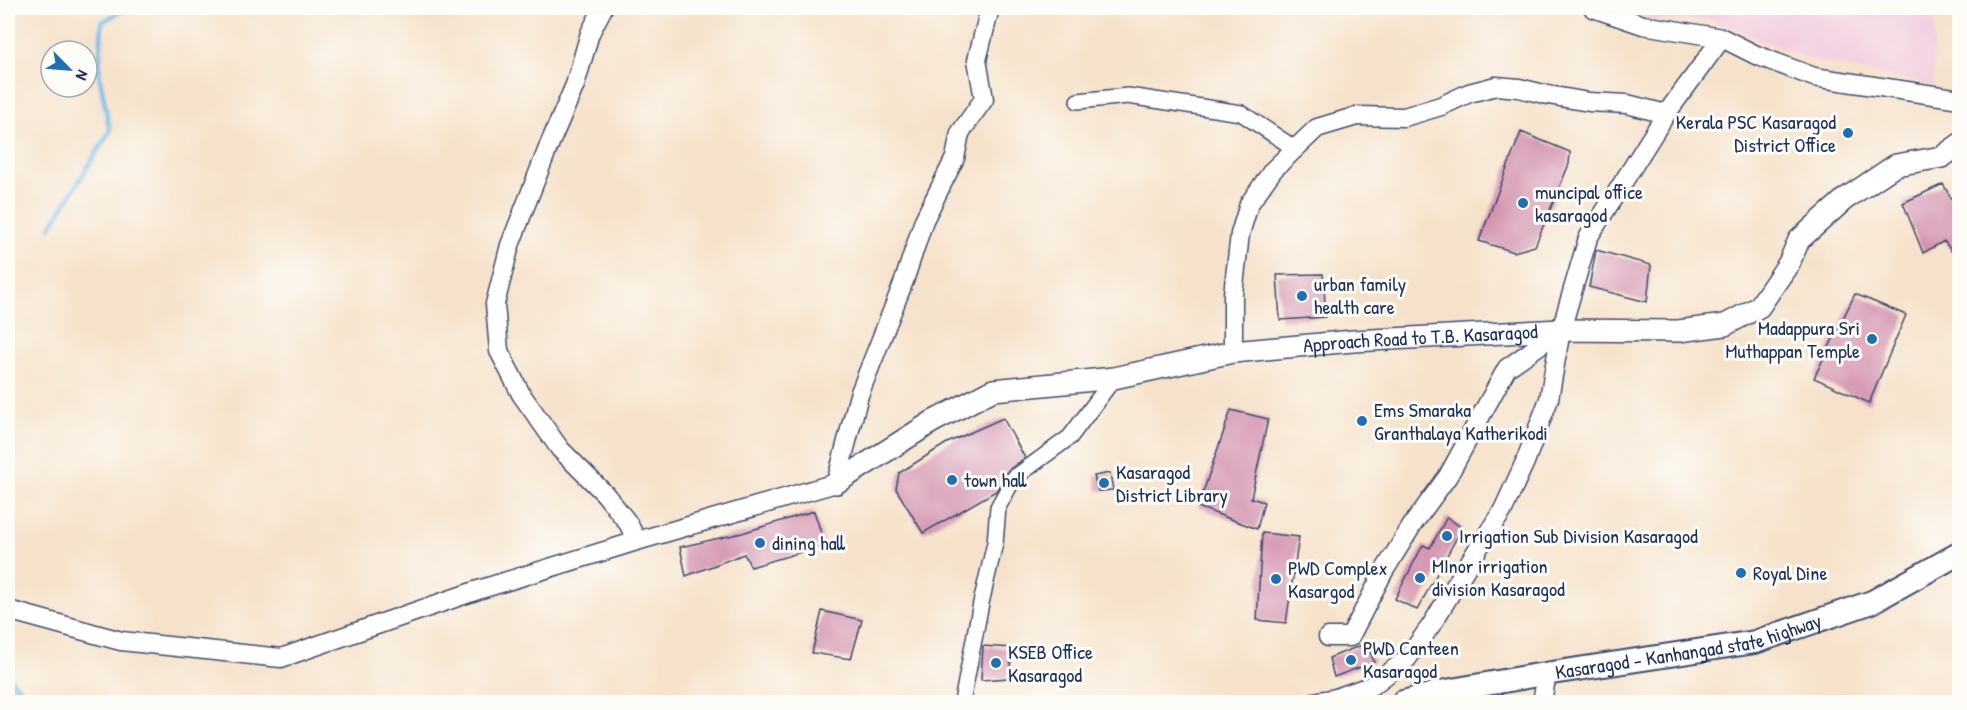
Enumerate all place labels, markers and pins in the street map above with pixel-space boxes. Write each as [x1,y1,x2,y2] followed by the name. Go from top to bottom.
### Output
[1676,108,1836,158] place label: Kerala PSC Kasaragod District Office
[1841,126,1855,140] marker: Kerala PSC Kasaragod District Office
[1535,178,1643,228] place label: muncipal office kasaragod
[1516,196,1530,210] marker: muncipal office kasaragod
[1314,270,1406,320] place label: urban family health care
[1295,289,1309,303] marker: urban family health care
[1726,314,1860,364] place label: Madappura Sri Muthappan Temple
[1865,332,1879,346] marker: Madappura Sri Muthappan Temple
[1374,396,1548,446] place label: Ems Smaraka Granthalaya Katherikodi
[1355,414,1369,428] marker: Ems Smaraka Granthalaya Katherikodi
[1116,458,1228,508] place label: Kasaragod District Library
[964,466,1027,493] place label: town hall
[945,473,959,487] marker: town hall
[1097,476,1111,490] marker: Kasaragod District Library
[1459,522,1698,549] place label: Irrigation Sub Division Kasaragod
[772,529,846,556] place label: dining hall
[1440,529,1454,543] marker: Irrigation Sub Division Kasaragod
[753,536,767,550] marker: dining hall
[1432,552,1565,602] place label: MInor irrigation division Kasaragod
[1288,554,1387,604] place label: PWD Complex Kasargod
[1753,559,1827,586] place label: Royal Dine
[1734,566,1748,580] marker: Royal Dine
[1413,571,1427,585] marker: MInor irrigation division Kasaragod
[1269,572,1283,586] marker: PWD Complex Kasargod
[1363,634,1459,684] place label: PWD Canteen Kasaragod
[1008,638,1093,688] place label: KSEB Office Kasaragod
[1344,653,1358,667] marker: PWD Canteen Kasaragod
[989,656,1003,670] marker: KSEB Office Kasaragod

